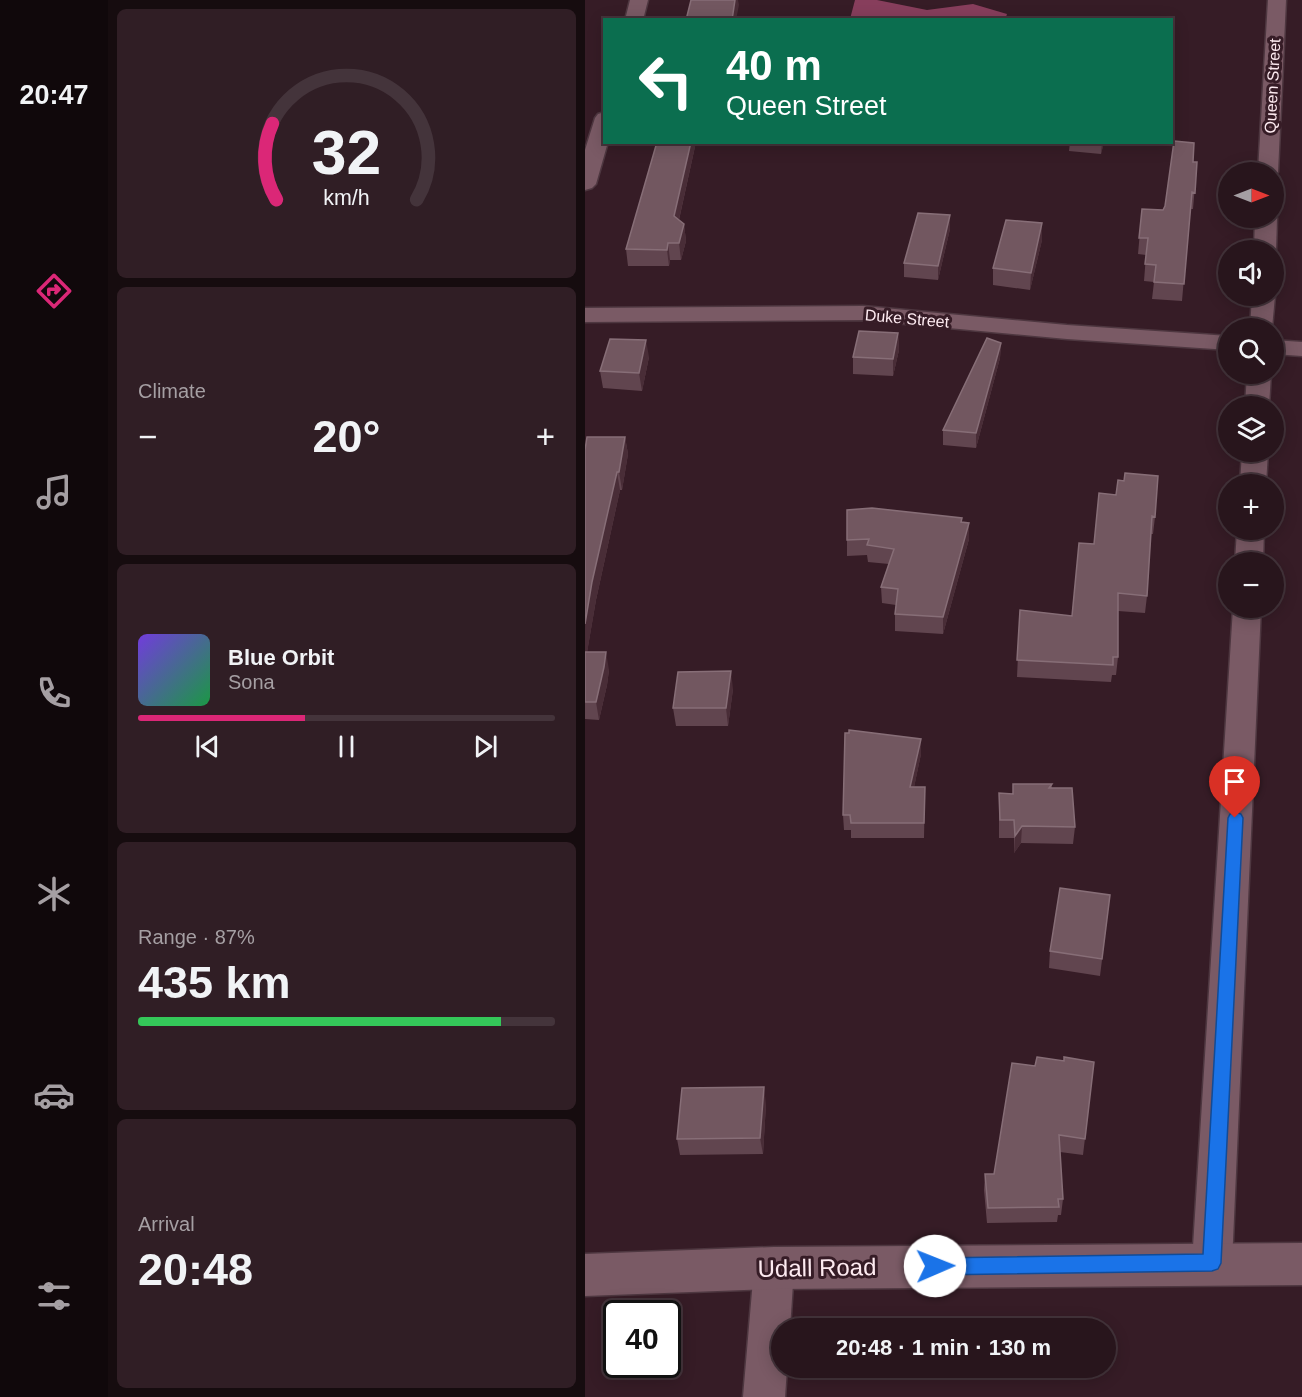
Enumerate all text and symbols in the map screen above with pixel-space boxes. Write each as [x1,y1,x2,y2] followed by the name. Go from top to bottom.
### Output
[1262,38,1284,134] street label: Queen Street
[627,42,705,120] icon: left
[726,42,822,89] text: 40 m
[19,80,89,110] text: 20:47
[726,91,887,121] text: Queen Street
[312,118,381,187] text: 32
[1218,162,1284,228] north arrow
[1218,162,1284,618] map controls
[323,187,370,211] text: km/h
[1218,240,1284,306] button: sound
[33,270,75,312] icon: directions
[864,306,950,331] street label: Duke Street
[1218,318,1284,384] button: search
[138,380,206,402] text: Climate
[1218,396,1284,462] button: layers
[312,411,381,462] text: 20°
[138,418,157,455] text: −
[536,418,555,455] text: +
[33,471,75,513] icon: music
[1218,474,1284,540] button: +
[1218,552,1284,618] button: −
[228,645,334,670] text: Blue Orbit
[228,671,275,693] text: Sona
[33,672,75,714] icon: phone
[191,730,224,763] icon: previous
[330,730,363,763] icon: pause
[469,730,502,763] icon: next
[1209,756,1260,818] pin
[1218,765,1251,798] icon: arrive
[33,873,75,915] icon: climate
[138,926,255,948] text: Range · 87%
[138,957,291,1008] text: 435 km
[33,1074,75,1116] icon: car
[138,1213,195,1235] text: Arrival
[903,1234,967,1298] position arrow
[138,1244,253,1295] text: 20:48
[757,1253,877,1282] street label: Udall Road
[33,1275,75,1317] icon: filters
[603,1300,681,1378] speed limit sign: 40
[836,1335,1051,1360] text: 20:48 · 1 min · 130 m

